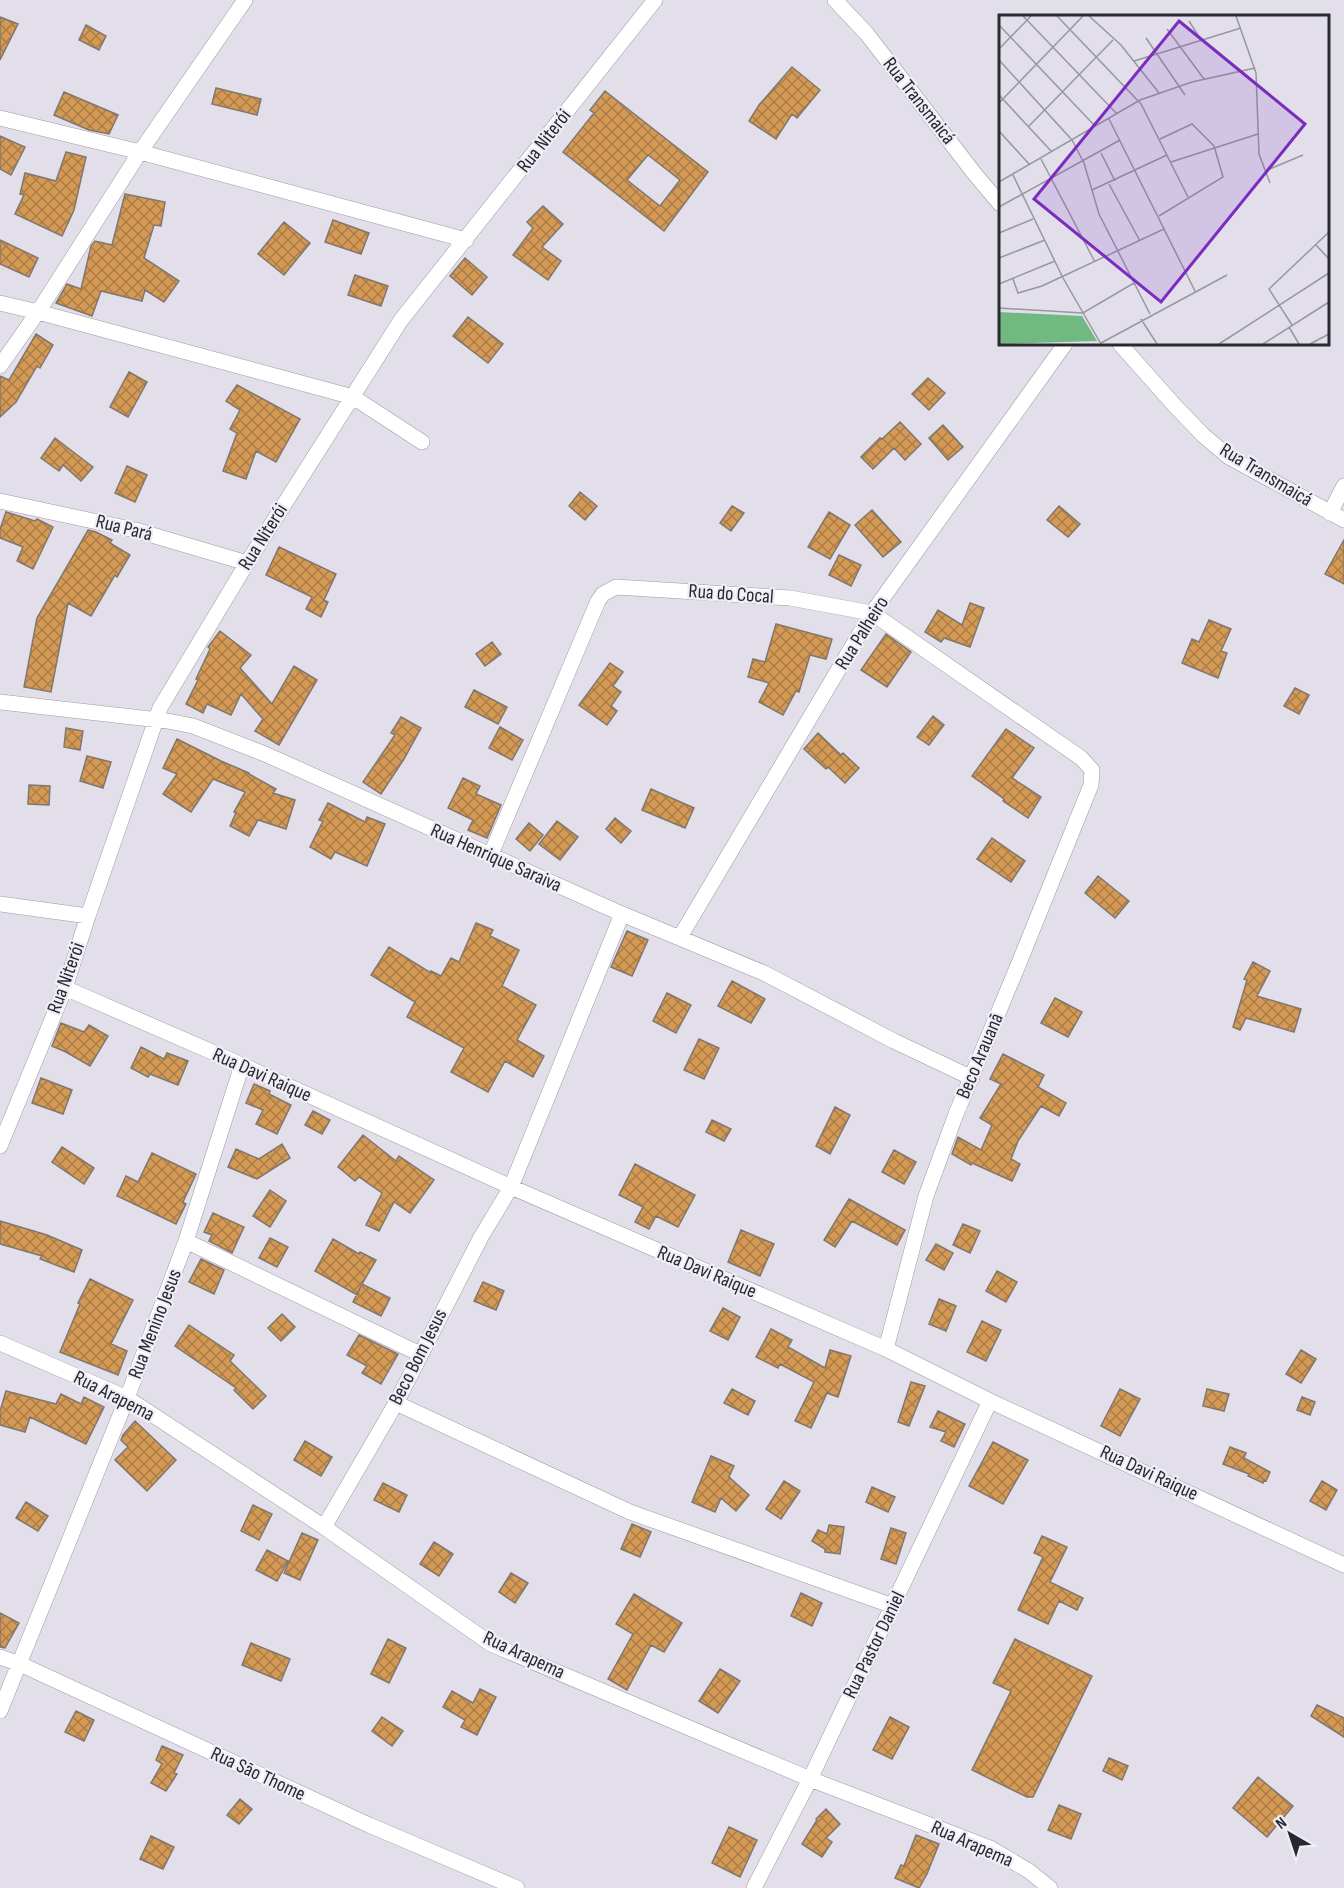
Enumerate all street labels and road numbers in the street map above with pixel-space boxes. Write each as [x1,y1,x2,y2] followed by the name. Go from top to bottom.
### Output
[878,53,960,149] street label: Rua Transmaicá
[512,105,576,177] street label: Rua Niterói
[1215,438,1317,512] street label: Rua Transmaicá
[233,499,293,575] street label: Rua Niterói
[93,509,155,547] street label: Rua Pará
[688,579,774,609] street label: Rua do Cocal
[830,592,894,674] street label: Rua Palheiro
[427,818,565,898] street label: Rua Henrique Saraiva
[42,939,90,1017] street label: Rua Niterói
[951,1010,1009,1102] street label: Beco Arauanã
[209,1043,315,1107] street label: Rua Davi Raique
[654,1240,760,1304] street label: Rua Davi Raique
[123,1266,187,1382] street label: Rua Menino Jesus
[384,1305,452,1409] street label: Beco Bom Jesus
[70,1365,158,1427] street label: Rua Arapema
[1096,1440,1202,1506] street label: Rua Davi Raique
[838,1588,910,1702] street label: Rua Pastor Daniel
[479,1626,569,1684] street label: Rua Arapema
[207,1742,309,1806] street label: Rua São Thome
[927,1815,1017,1873] street label: Rua Arapema

